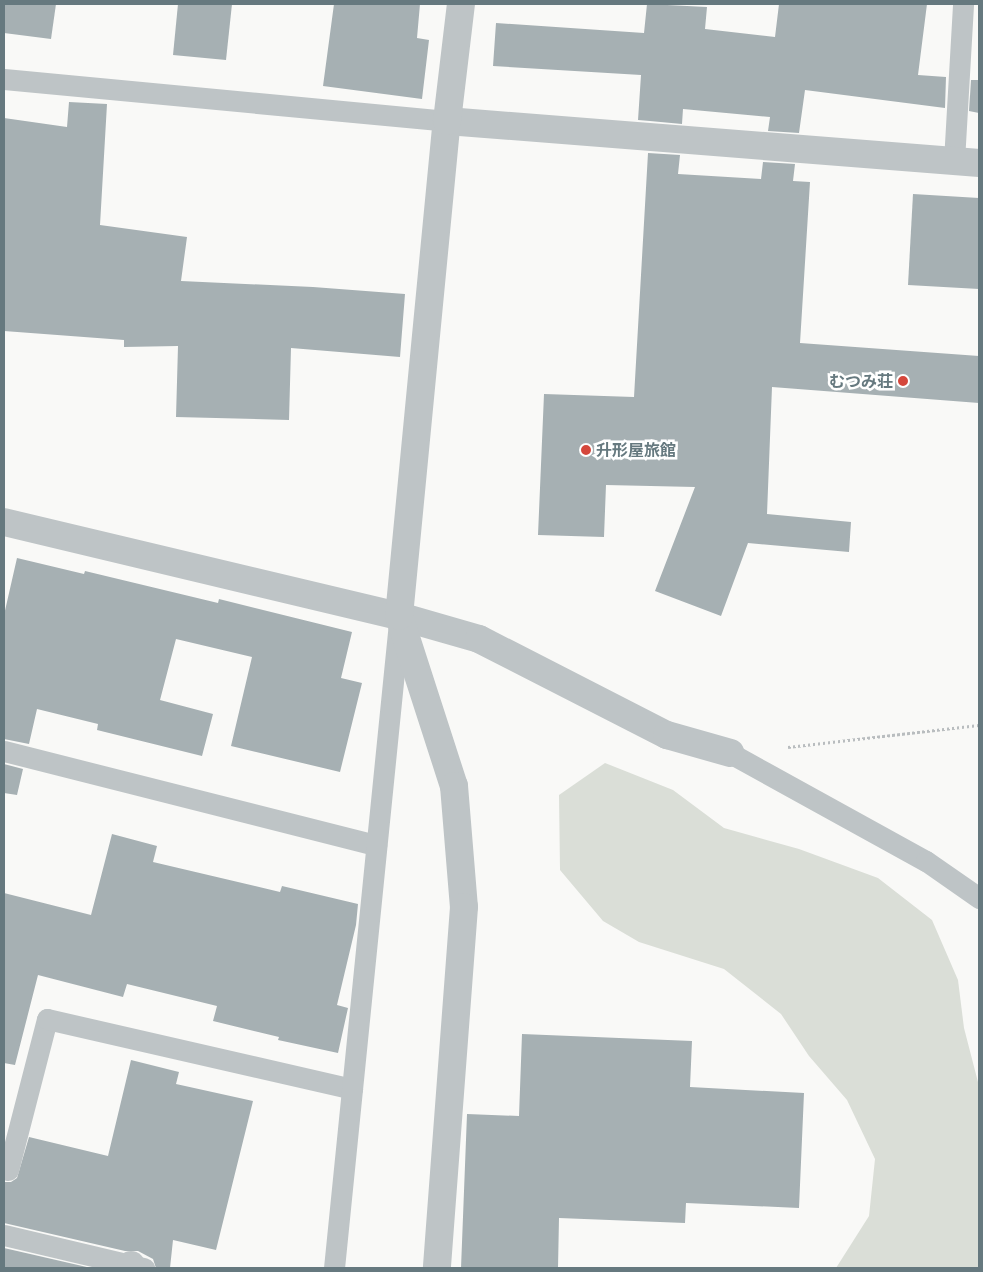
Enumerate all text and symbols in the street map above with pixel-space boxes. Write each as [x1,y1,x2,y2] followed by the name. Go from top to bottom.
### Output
[829,371,893,391] place label: むつみ荘
[897,375,909,387] marker: むつみ荘
[596,440,676,460] place label: 升形屋旅館
[580,444,592,456] marker: 升形屋旅館

